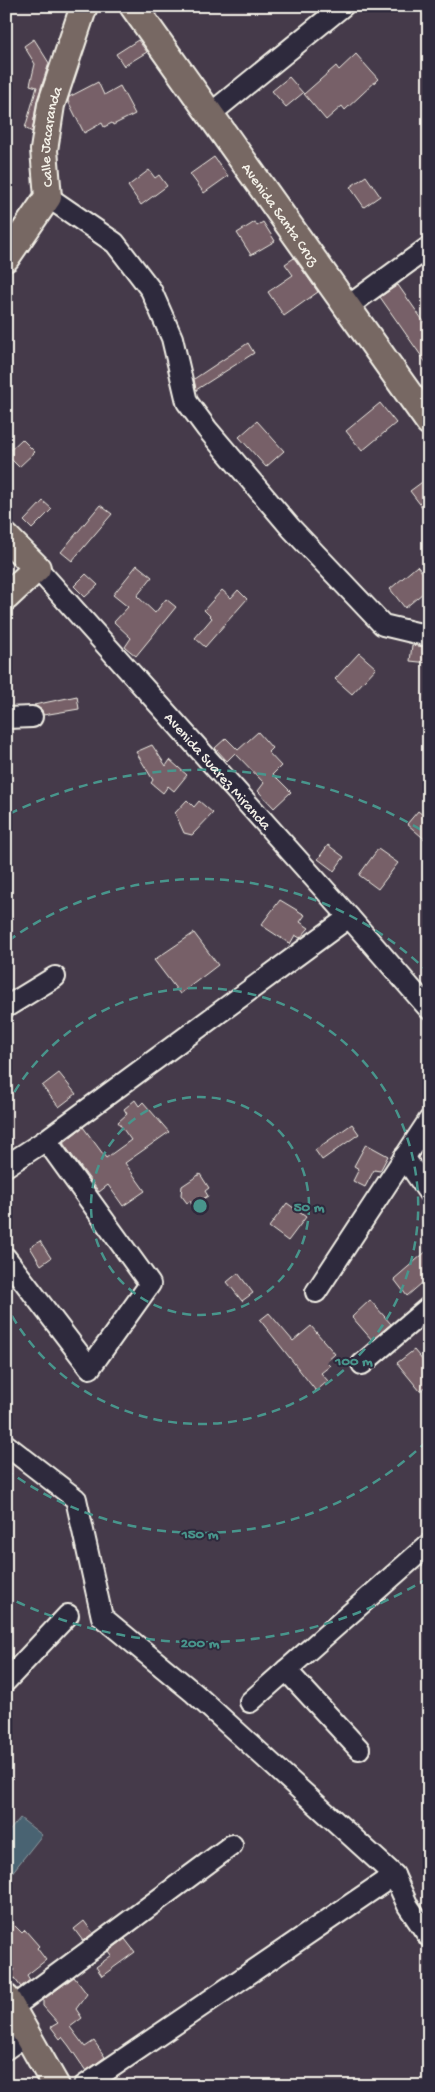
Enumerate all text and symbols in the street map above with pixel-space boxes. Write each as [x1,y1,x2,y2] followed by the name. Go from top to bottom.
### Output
[37,84,68,188] street label: Calle Jacaranda
[237,160,322,270] street label: Avenida Santa Cruz
[160,710,274,835] street label: Avenida Suarez Miranda
[191,1197,209,1215] centre of rings
[294,1199,325,1217] text: 50 m
[334,1353,373,1371] text: 100 m
[181,1526,219,1544] text: 150 m
[181,1635,220,1653] text: 200 m

